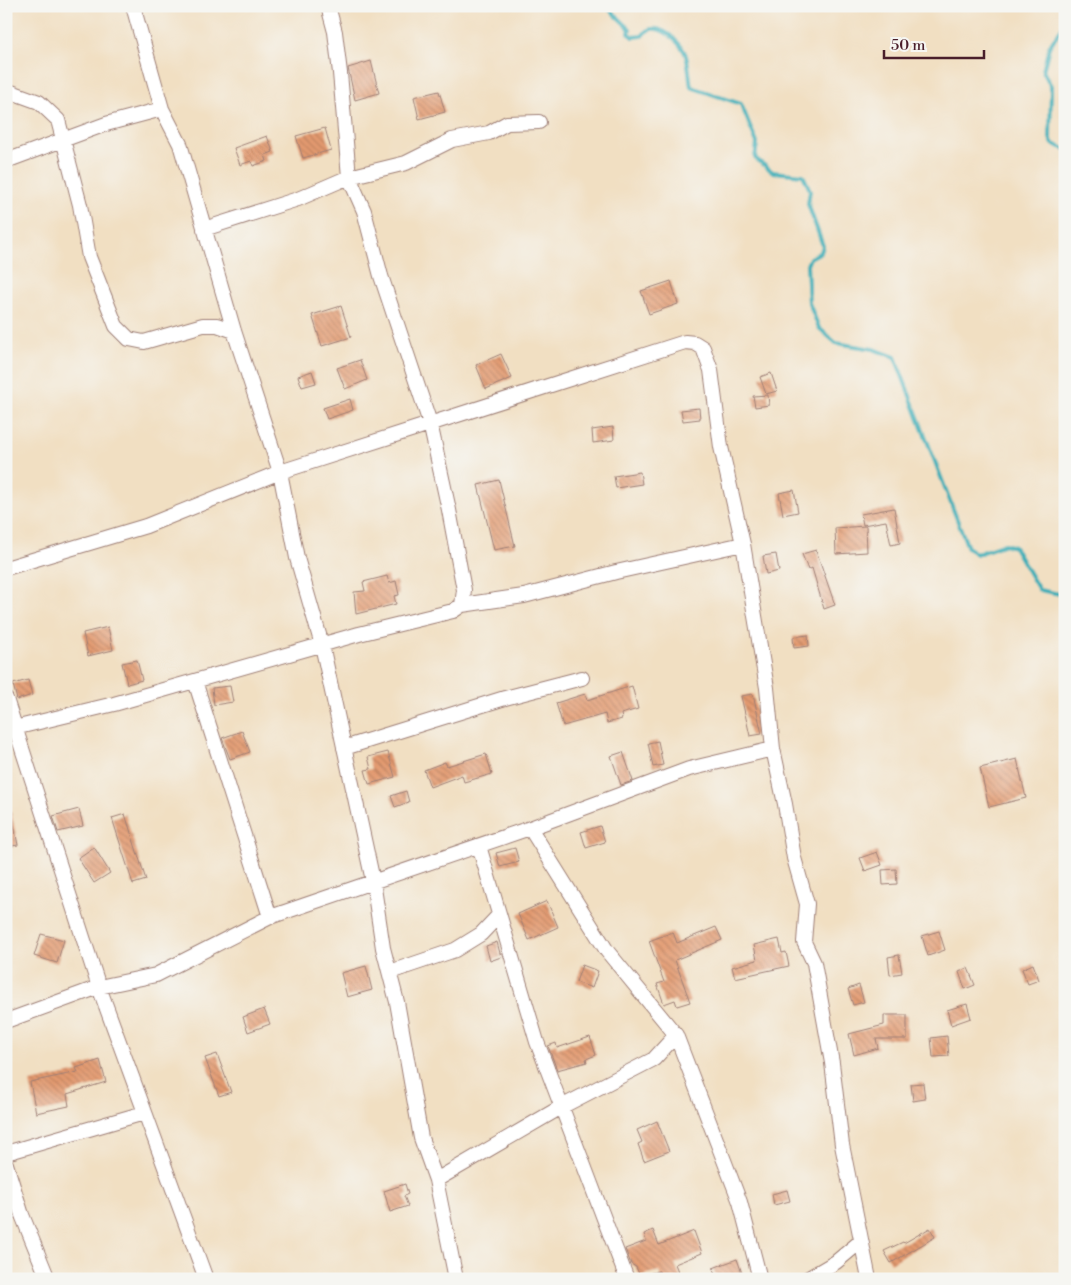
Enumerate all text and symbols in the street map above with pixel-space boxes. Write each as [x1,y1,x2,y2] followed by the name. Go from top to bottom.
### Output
[884,28,984,60] scale bar
[891,36,925,55] text: 50 m

